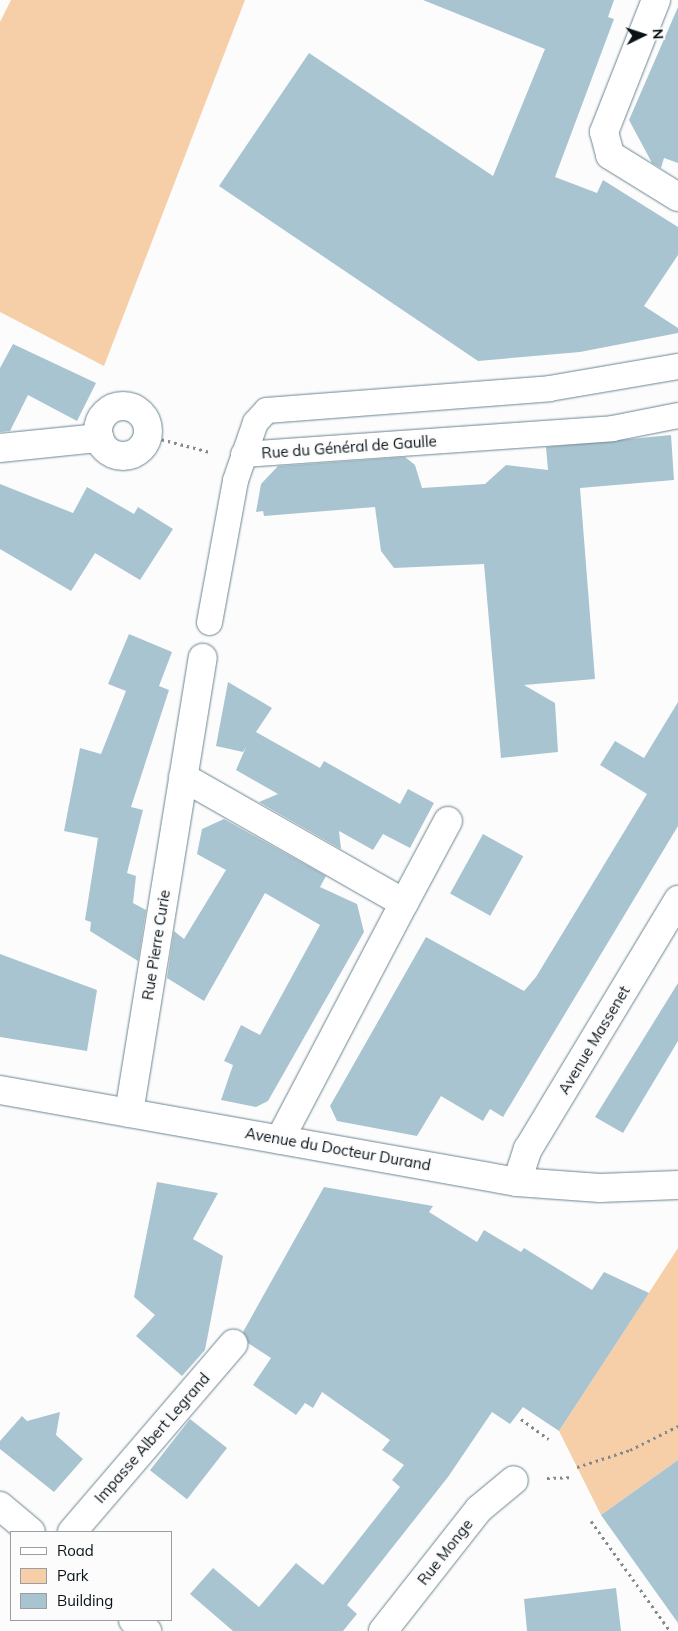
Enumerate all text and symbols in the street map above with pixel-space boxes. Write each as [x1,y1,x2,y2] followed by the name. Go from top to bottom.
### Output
[618,10,668,60] north arrow
[649,28,667,40] text: N
[261,432,437,462] street label: Rue du Général de Gaulle
[138,889,174,1001] street label: Rue Pierre Curie
[555,983,633,1097] street label: Avenue Massenet
[244,1124,432,1174] street label: Avenue du Docteur Durand
[91,1369,213,1507] street label: Impasse Albert Legrand
[414,1516,476,1588] street label: Rue Monge
[10,1531,172,1621] legend
[57,1541,94,1560] text: Road
[57,1566,89,1585] text: Park
[57,1591,113,1610] text: Building

